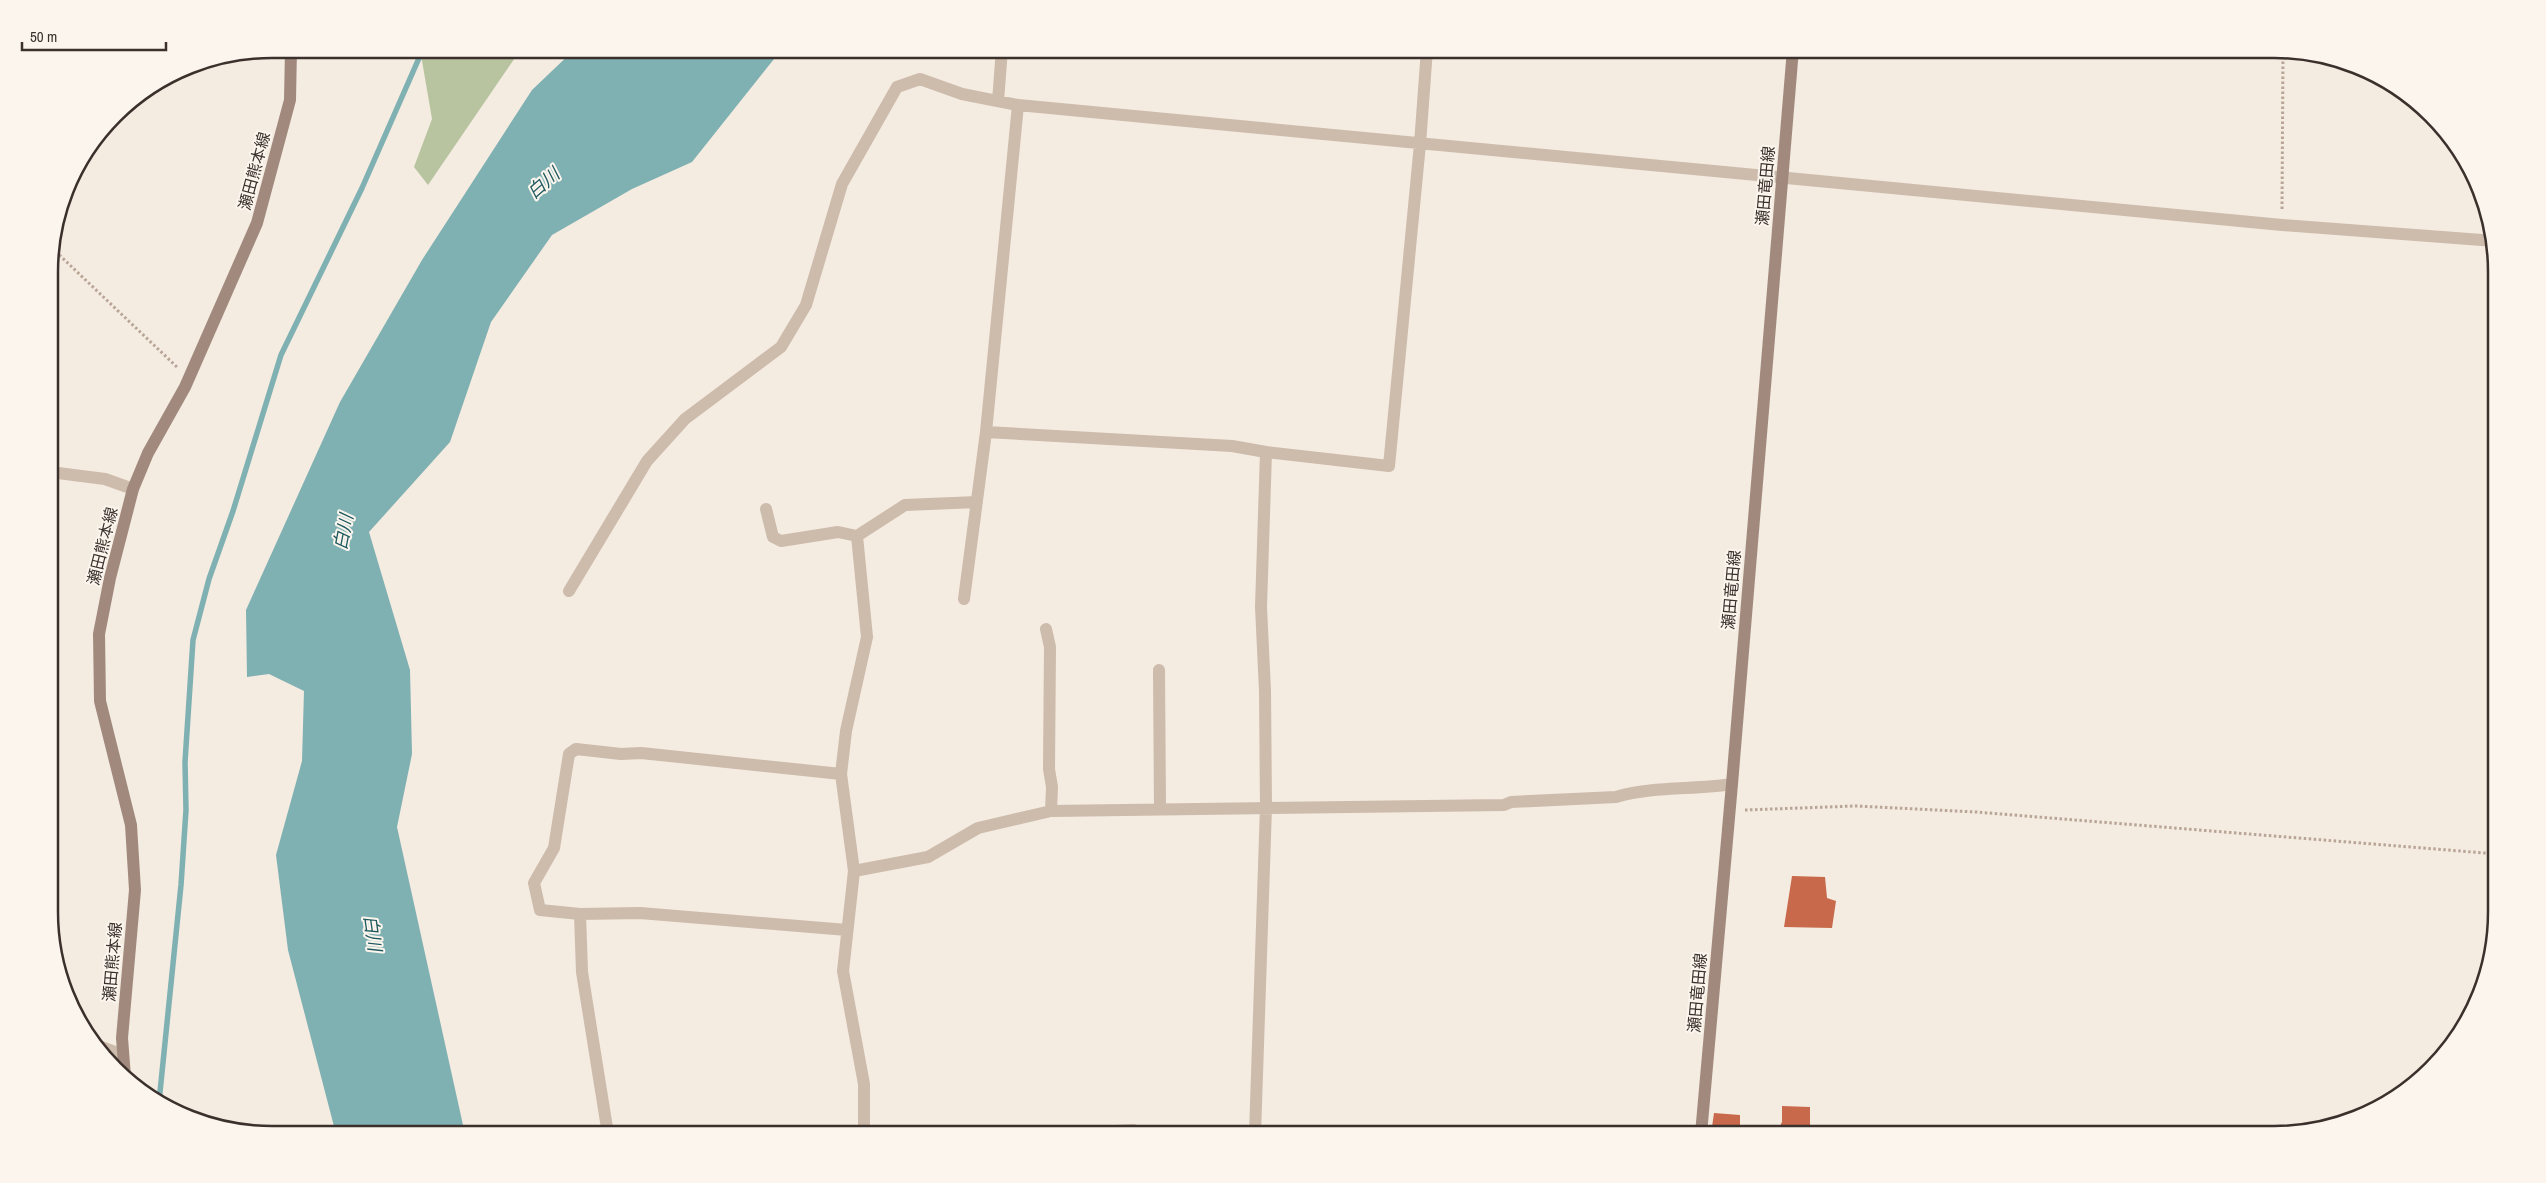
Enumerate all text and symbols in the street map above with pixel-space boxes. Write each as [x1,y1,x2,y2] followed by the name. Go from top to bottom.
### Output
[22,20,166,52] scale bar
[30,26,57,47] text: 50 m
[233,130,275,212] street label: 瀬田熊本線
[1751,145,1779,227] street label: 瀬田竜田線
[521,160,566,204] water label: 白川
[82,505,122,587] street label: 瀬田熊本線
[327,510,359,552] water label: 白川
[1717,549,1745,631] street label: 瀬田竜田線
[358,913,388,955] water label: 白川
[98,921,126,1003] street label: 瀬田熊本線
[1683,952,1711,1034] street label: 瀬田竜田線

